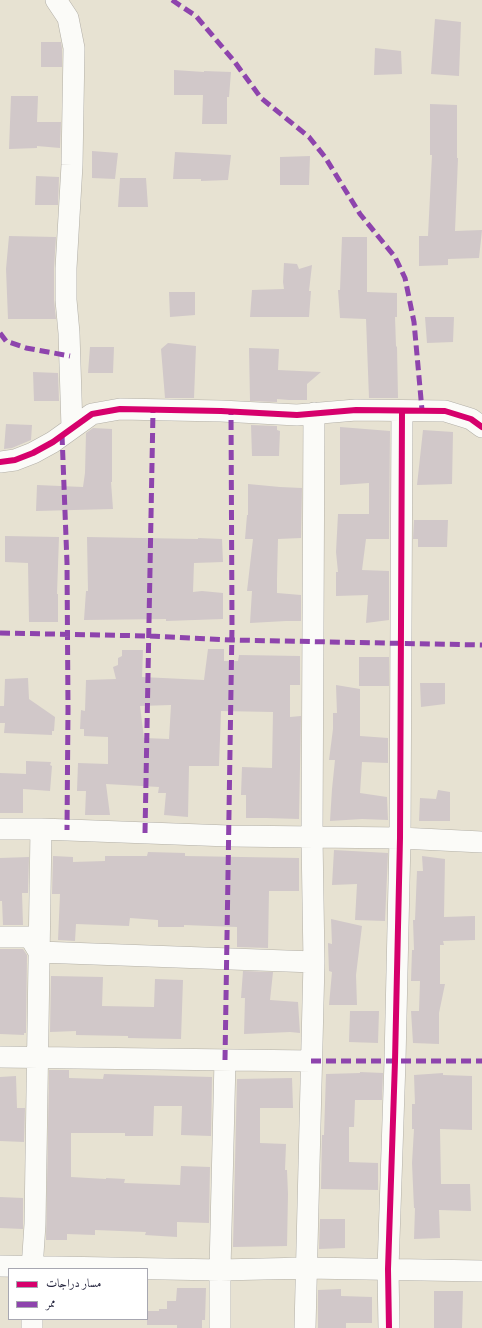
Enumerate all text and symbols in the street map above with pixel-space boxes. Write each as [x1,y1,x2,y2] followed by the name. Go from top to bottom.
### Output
[8,1268,148,1320] legend
[46,1276,101,1292] text: مسار دراجات
[46,1296,56,1312] text: ممر

